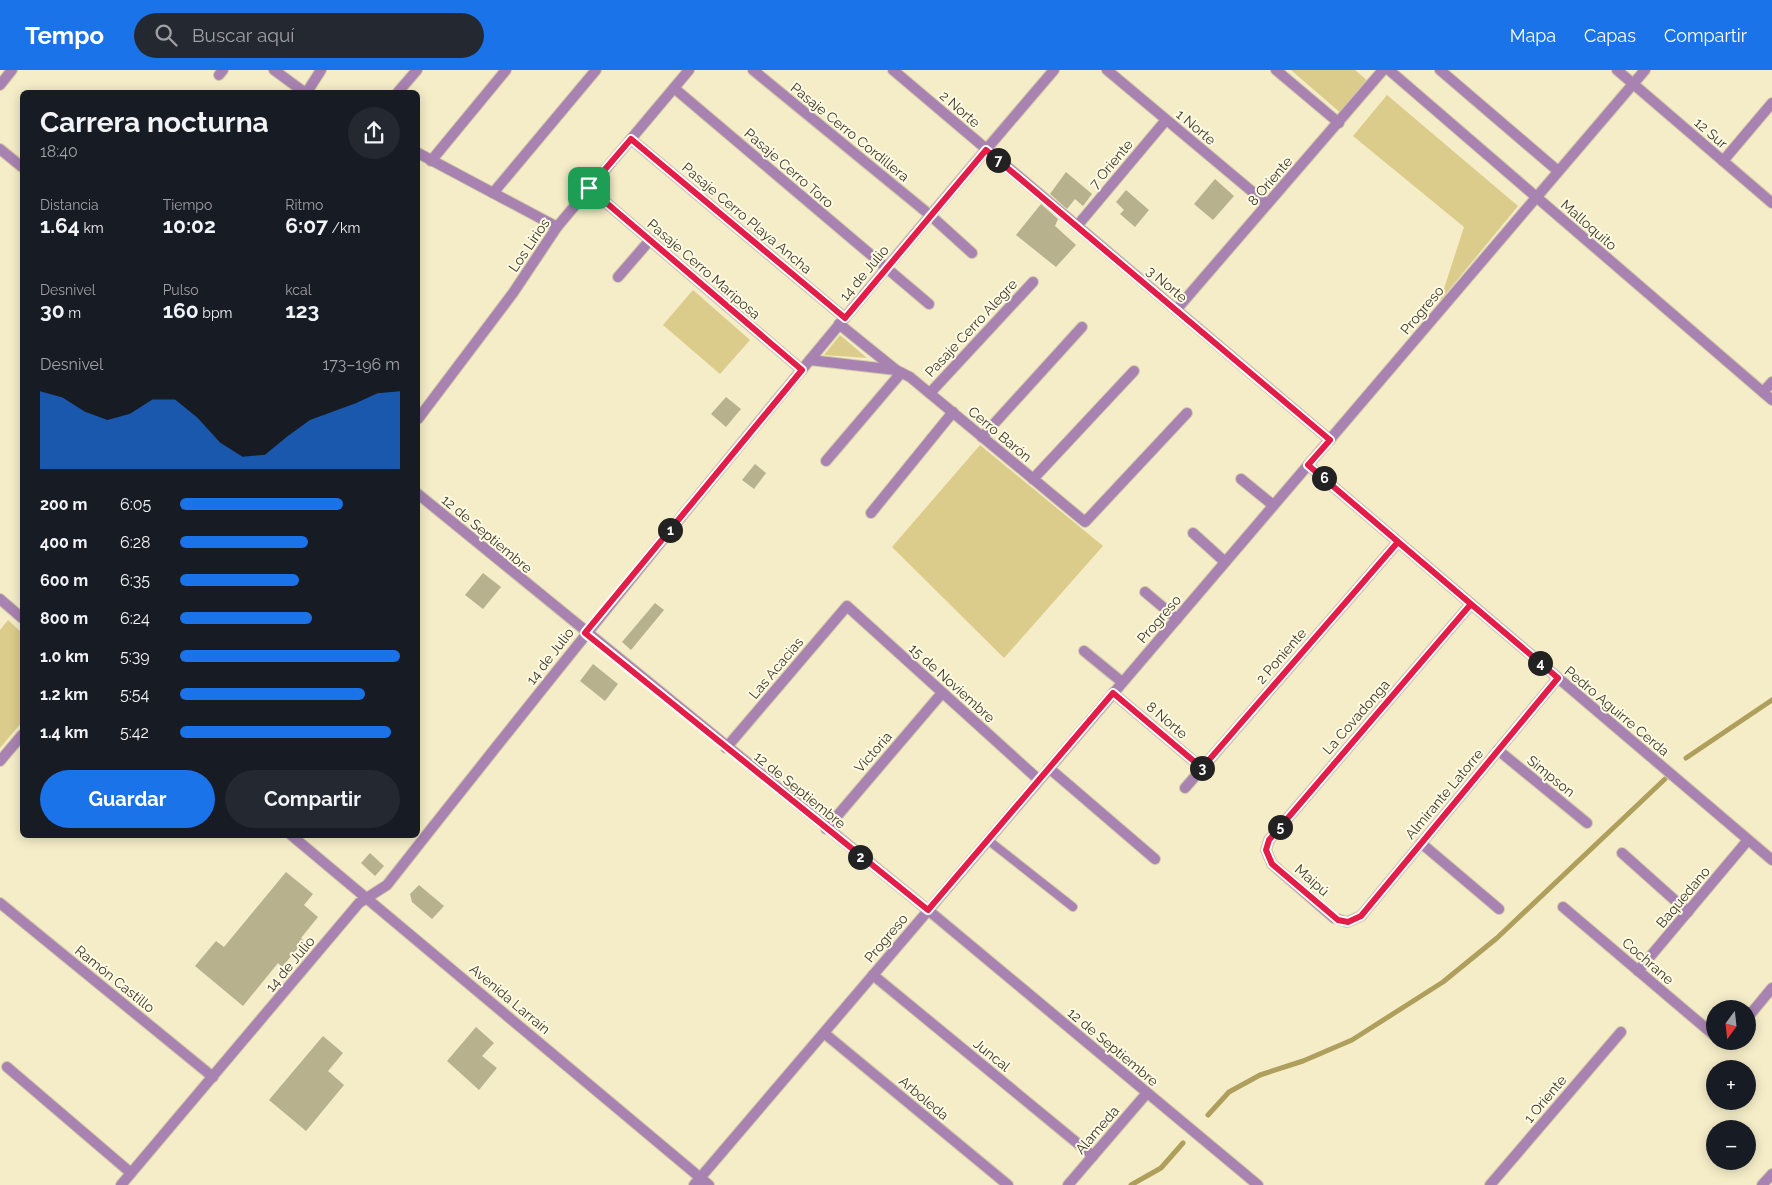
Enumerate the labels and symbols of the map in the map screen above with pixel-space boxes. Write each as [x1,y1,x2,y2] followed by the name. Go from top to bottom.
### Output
[788,79,912,185] street label: Pasaje Cerro Cordillera
[937,87,983,131] street label: 2 Norte
[1173,106,1219,148] street label: 1 Norte
[1691,114,1731,152] street label: 12 Sur
[741,125,837,211] street label: Pasaje Cerro Toro
[1086,136,1136,192] street label: 7 Oriente
[986,148,1010,172] pin: 7
[1244,153,1296,209] street label: 8 Oriente
[679,159,815,277] street label: Pasaje Cerro Playa Ancha
[568,167,610,209] pin
[1558,196,1620,254] street label: Malloquito
[505,215,553,275] street label: Los Lirios
[644,216,764,322] street label: Pasaje Cerro Mariposa
[836,242,892,304] street label: 14 de Julio
[1144,263,1190,305] street label: 3 Norte
[922,276,1020,380] street label: Pasaje Cerro Alegre
[1397,282,1447,338] street label: Progreso
[965,403,1035,465] street label: Cerro Barón
[1312,466,1336,490] pin: 6
[439,492,535,576] street label: 12 de Septiembre
[658,518,682,542] pin: 1
[1134,592,1184,646] street label: Progreso
[523,624,577,688] street label: 14 de Julio
[1253,625,1309,687] street label: 2 Poniente
[746,634,807,702] street label: Las Acacias
[906,640,998,726] street label: 15 de Noviembre
[1528,650,1552,676] pin: 4
[1562,663,1672,759] street label: Pedro Aguirre Cerda
[1319,676,1393,758] street label: La Covadonga
[1143,698,1191,742] street label: 8 Norte
[851,728,895,776] street label: Victoria
[1402,746,1486,842] street label: Almirante Latorre
[751,748,849,832] street label: 12 de Septiembre
[1524,752,1578,800] street label: Simpson
[1190,756,1214,780] pin: 3
[1268,814,1292,840] pin: 5
[848,844,872,870] pin: 2
[1292,861,1332,899] street label: Maipú
[1653,863,1713,931] street label: Baquedano
[861,910,911,966] street label: Progreso
[262,933,318,995] street label: 14 de Julio
[1619,934,1677,988] street label: Cochrane
[72,942,158,1016] street label: Ramón Castillo
[467,961,553,1037] street label: Avenida Larraín
[1706,1000,1756,1050] north arrow
[1065,1005,1161,1089] street label: 12 de Septiembre
[971,1035,1014,1075] street label: Juncal
[1521,1072,1569,1126] street label: 1 Oriente
[896,1073,952,1123] street label: Arboleda
[1072,1103,1122,1157] street label: Alameda

